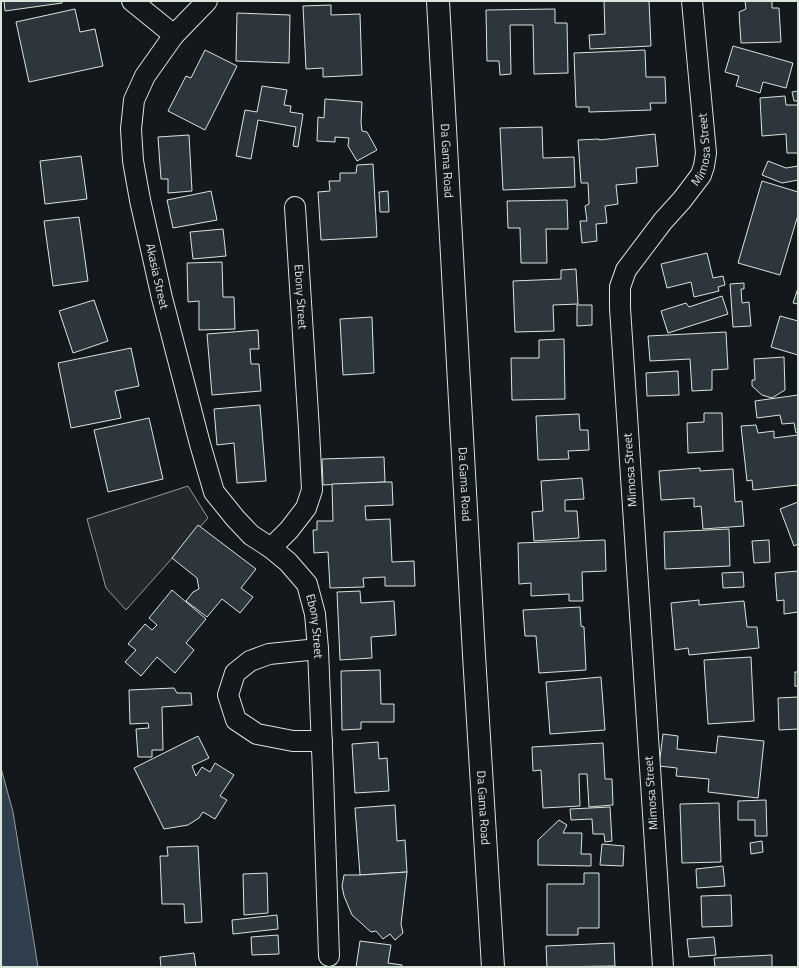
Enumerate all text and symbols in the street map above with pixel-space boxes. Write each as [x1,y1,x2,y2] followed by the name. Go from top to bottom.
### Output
[686,112,715,190] street label: Mimosa Street
[436,123,459,198] street label: Da Gama Road
[141,241,175,312] street label: Akasia Street
[290,264,313,331] street label: Ebony Street
[617,432,642,508] street label: Mimosa Street
[454,447,477,522] street label: Da Gama Road
[301,592,328,660] street label: Ebony Street
[638,755,663,831] street label: Mimosa Street
[472,770,496,845] street label: Da Gama Road

